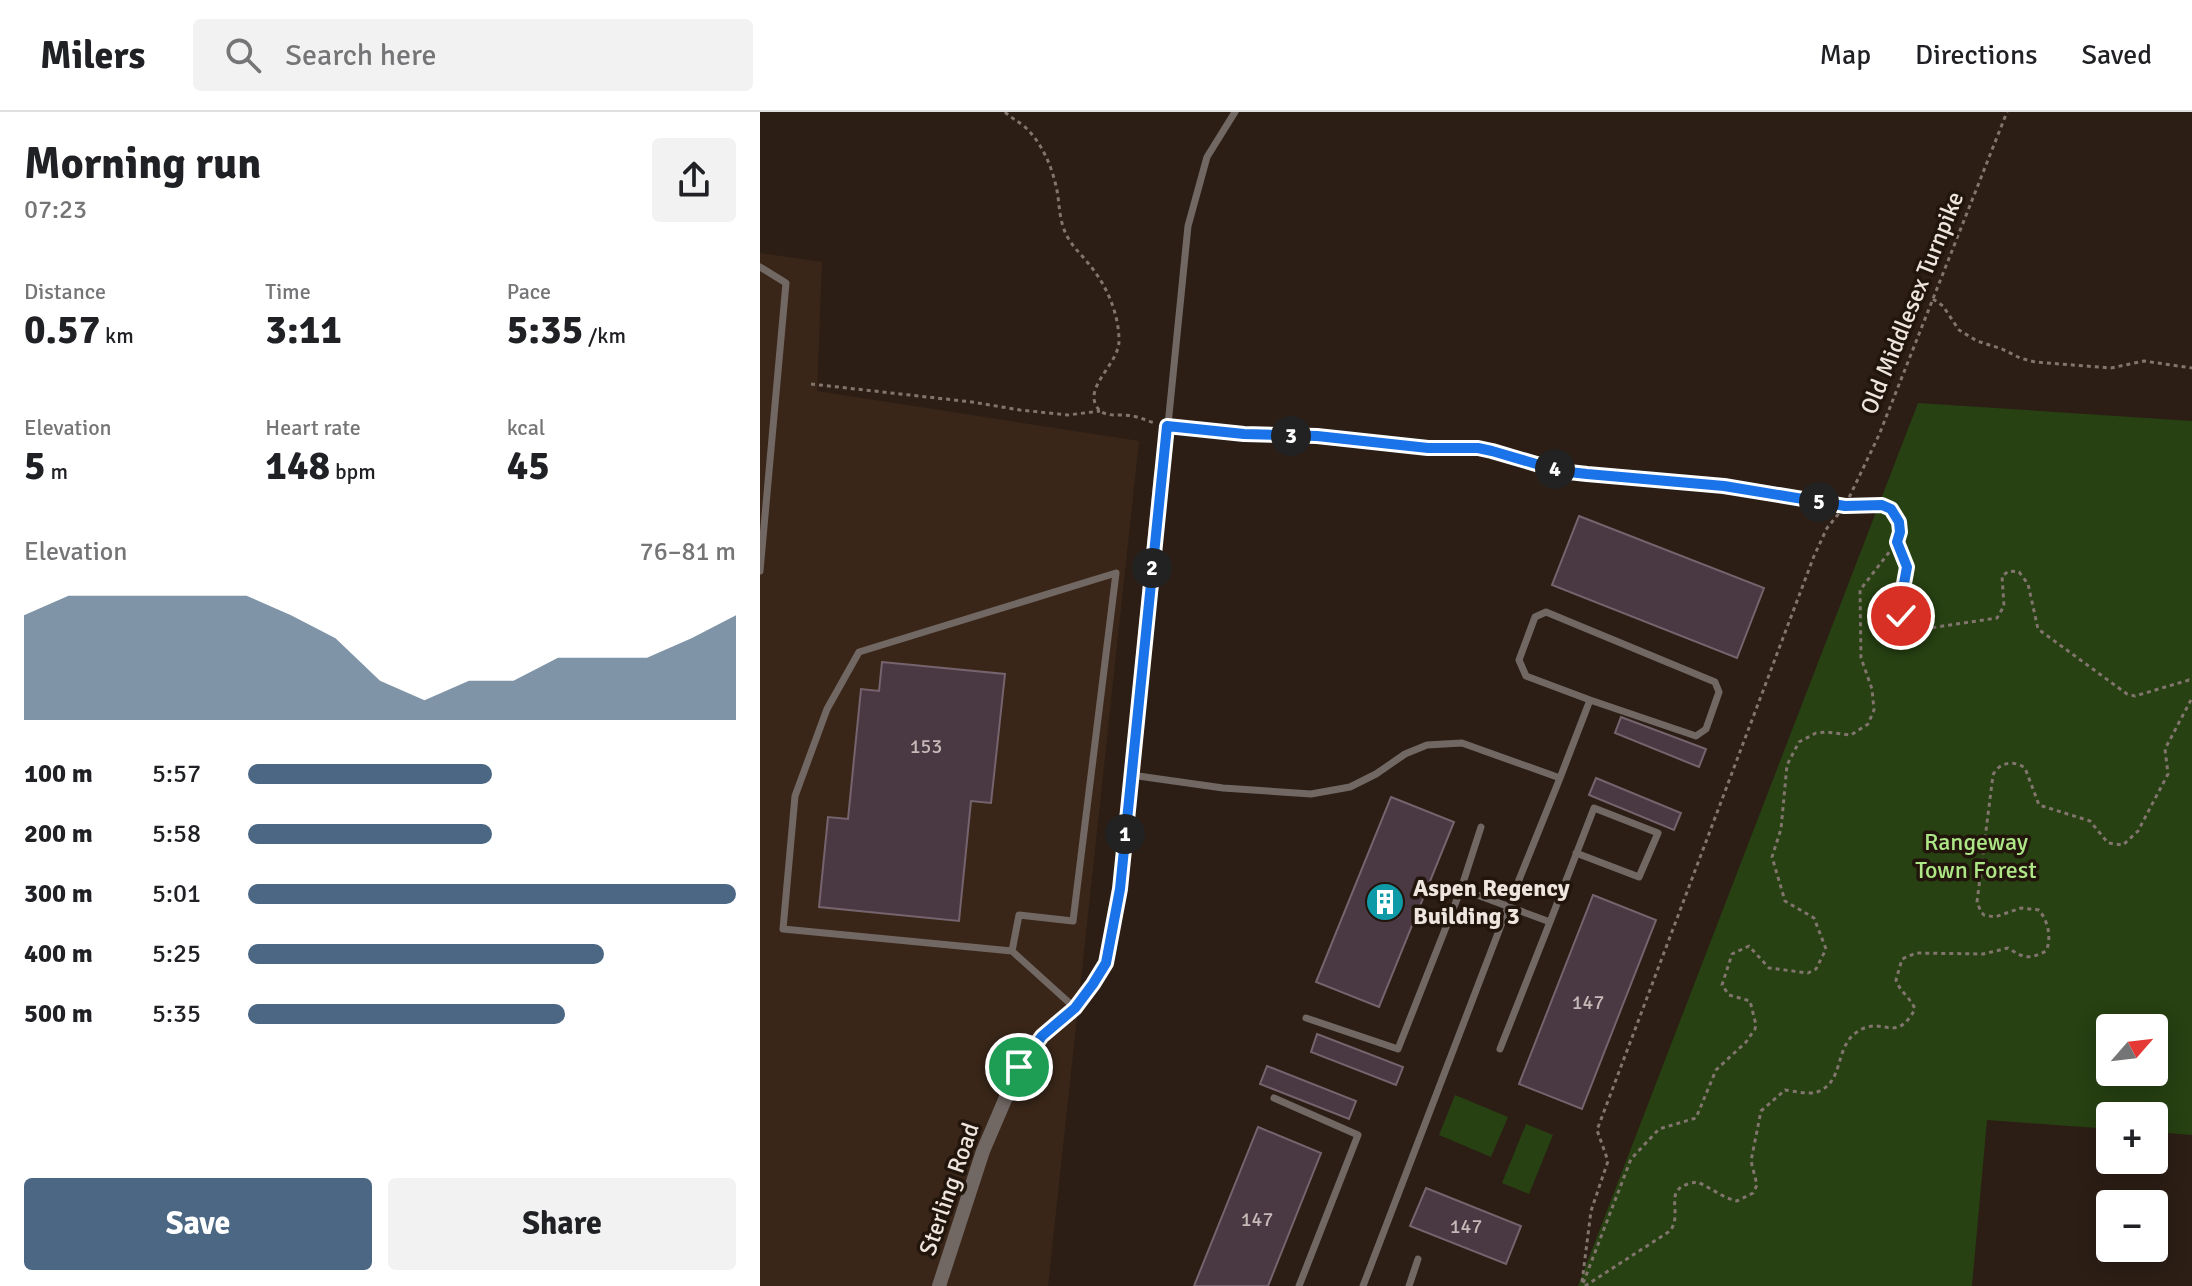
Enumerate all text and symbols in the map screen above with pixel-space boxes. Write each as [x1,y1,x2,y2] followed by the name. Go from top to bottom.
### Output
[193,19,753,91] search box
[40,32,145,79] text: Milers
[221,33,265,77] icon: search
[285,37,437,74] text: Search here
[1819,38,1871,72] text: Map
[1915,38,2037,72] text: Directions
[2081,38,2152,72] text: Saved
[24,137,261,191] text: Morning run
[652,138,736,222] button: share
[1854,187,1970,419] street label: Old Middlesex Turnpike
[24,194,87,226] text: 07:23
[24,278,106,305] text: Distance
[265,278,311,305] text: Time
[507,278,551,305] text: Pace
[24,305,100,355] text: 0.57
[265,305,342,355] text: 3:11
[507,305,583,355] text: 5:35
[100,322,134,349] text: km
[583,322,626,349] text: /km
[24,414,112,441] text: Elevation
[265,414,361,441] text: Heart rate
[507,414,545,441] text: kcal
[1271,416,1311,456] pin: 3
[1285,422,1297,449] text: 3
[24,441,46,491] text: 5
[265,441,330,491] text: 148
[507,441,550,491] text: 45
[1535,449,1575,489] pin: 4
[1549,455,1561,482] text: 4
[46,458,68,485] text: m
[330,458,376,485] text: bpm
[1799,482,1839,522] pin: 5
[1813,488,1825,515] text: 5
[24,536,128,568] text: Elevation
[640,536,736,568] text: 76–81 m
[1132,548,1172,588] pin: 2
[1146,554,1158,581] text: 2
[1867,582,1935,650] pin
[1879,594,1923,638] icon: check
[910,734,942,759] house number: 153
[24,758,93,790] text: 100 m
[152,758,201,790] text: 5:57
[1105,814,1145,854] pin: 1
[24,818,93,850] text: 200 m
[152,818,201,850] text: 5:58
[1119,820,1131,847] text: 1
[1915,827,2037,885] park label: Rangeway Town Forest
[1413,873,1570,931] place label: Aspen Regency Building 3
[24,878,93,910] text: 300 m
[152,878,201,910] text: 5:01
[1364,881,1406,923] building icon: Aspen Regency Building 3
[24,938,93,970] text: 400 m
[152,938,201,970] text: 5:25
[1572,990,1604,1015] house number: 147
[24,998,93,1030] text: 500 m
[152,998,201,1030] text: 5:35
[2096,1014,2168,1086] north arrow
[2096,1014,2168,1262] map controls
[985,1033,1053,1101] pin
[997,1045,1041,1089] icon: arrive
[2096,1102,2168,1174] button: +
[912,1119,986,1259] street label: Sterling Road
[24,1178,372,1270] button: Save
[388,1178,736,1270] button: Share
[2096,1190,2168,1262] button: −
[1241,1207,1273,1232] house number: 147
[1450,1214,1482,1239] house number: 147

